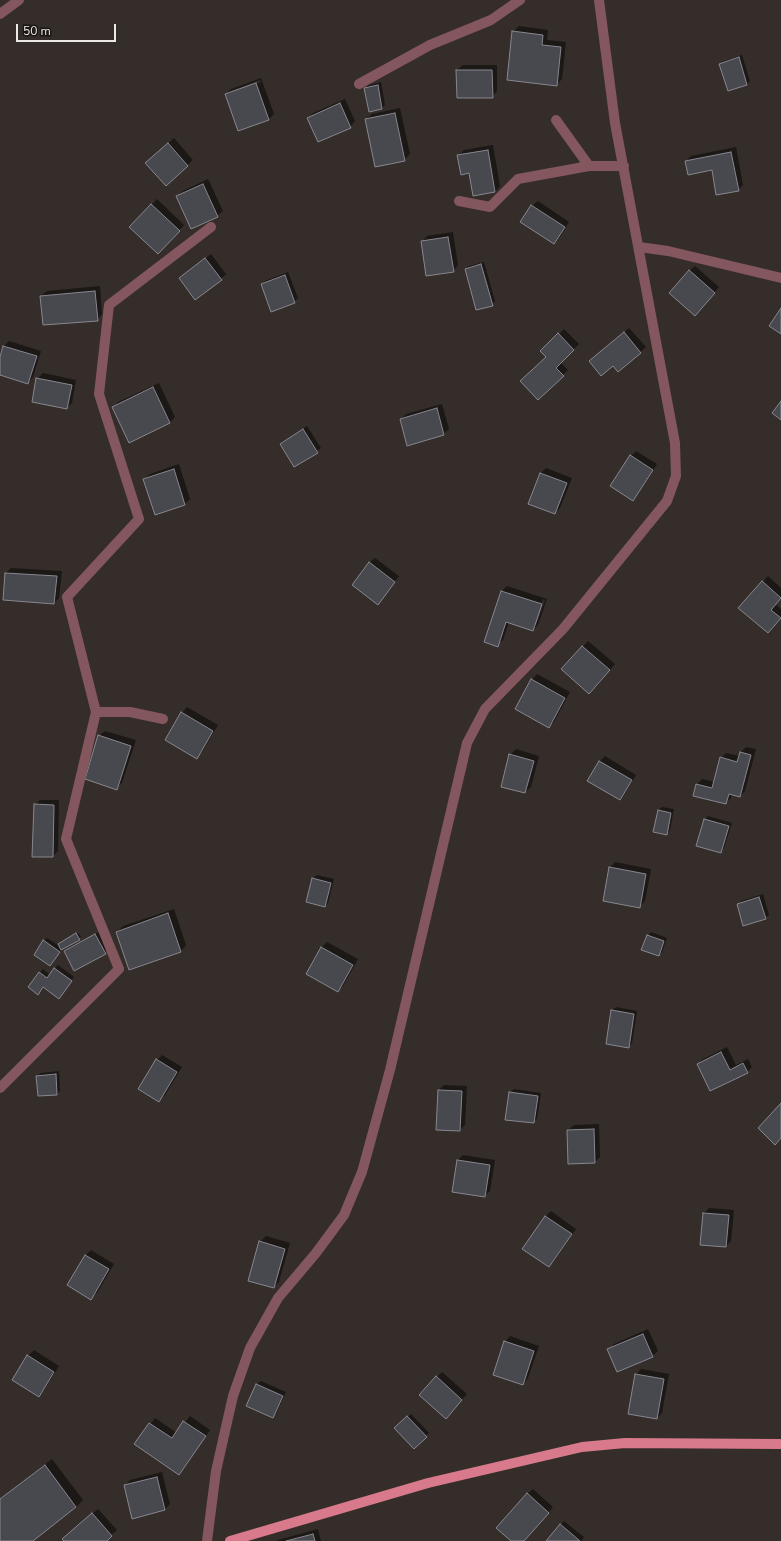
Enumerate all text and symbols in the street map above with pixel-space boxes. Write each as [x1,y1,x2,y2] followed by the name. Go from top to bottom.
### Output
[18,16,118,42] scale bar
[23,23,51,39] text: 50 m

